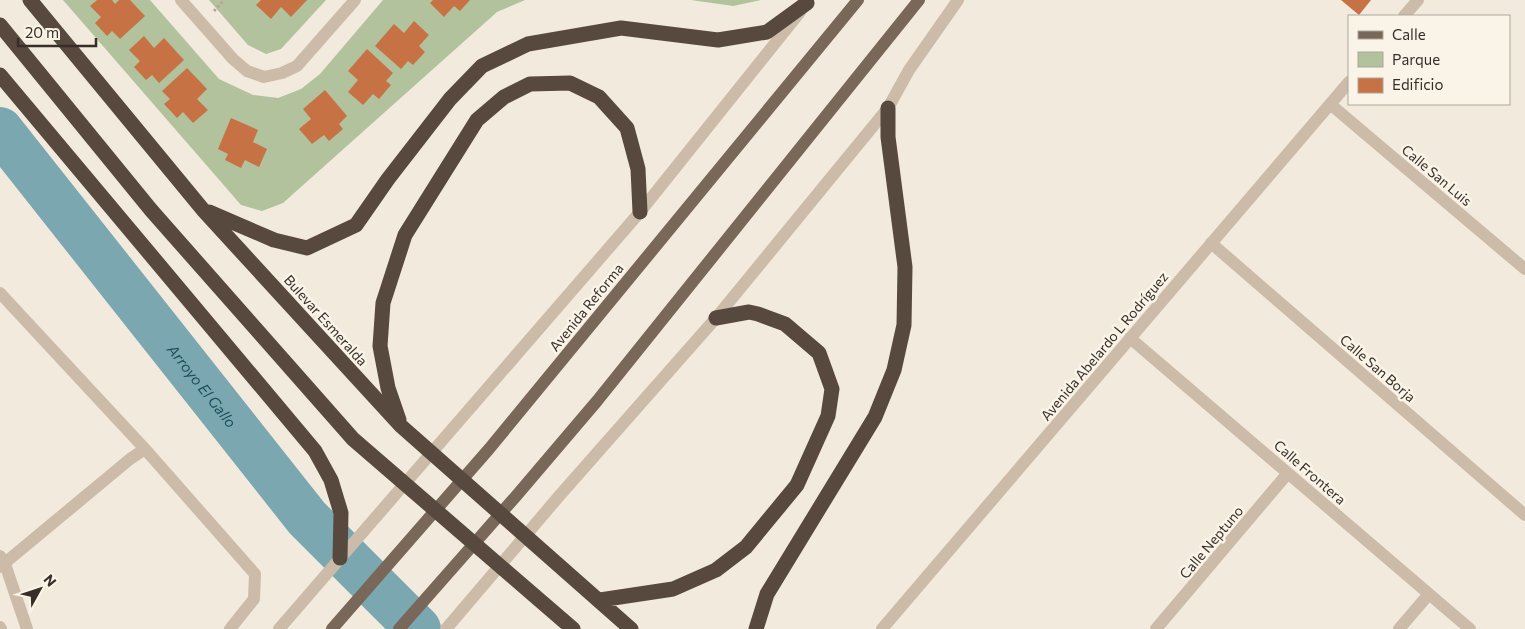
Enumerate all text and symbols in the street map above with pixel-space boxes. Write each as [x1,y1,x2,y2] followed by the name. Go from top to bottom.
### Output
[18,15,95,47] scale bar
[1348,15,1510,105] legend
[25,23,59,41] text: 20 m
[1392,25,1426,43] text: Calle
[1392,50,1440,68] text: Parque
[1392,75,1443,93] text: Edificio
[1399,141,1475,209] street label: Calle San Luis
[545,260,627,354] street label: Avenida Reforma
[1037,268,1171,424] street label: Avenida Abelardo L Rodríguez
[281,271,371,369] street label: Bulevar Esmeralda
[1337,331,1419,405] street label: Calle San Borja
[163,340,241,431] water label: Arroyo El Gallo
[1271,436,1349,508] street label: Calle Frontera
[1176,502,1246,582] street label: Calle Neptuno
[15,564,65,614] north arrow
[40,571,60,590] text: N

